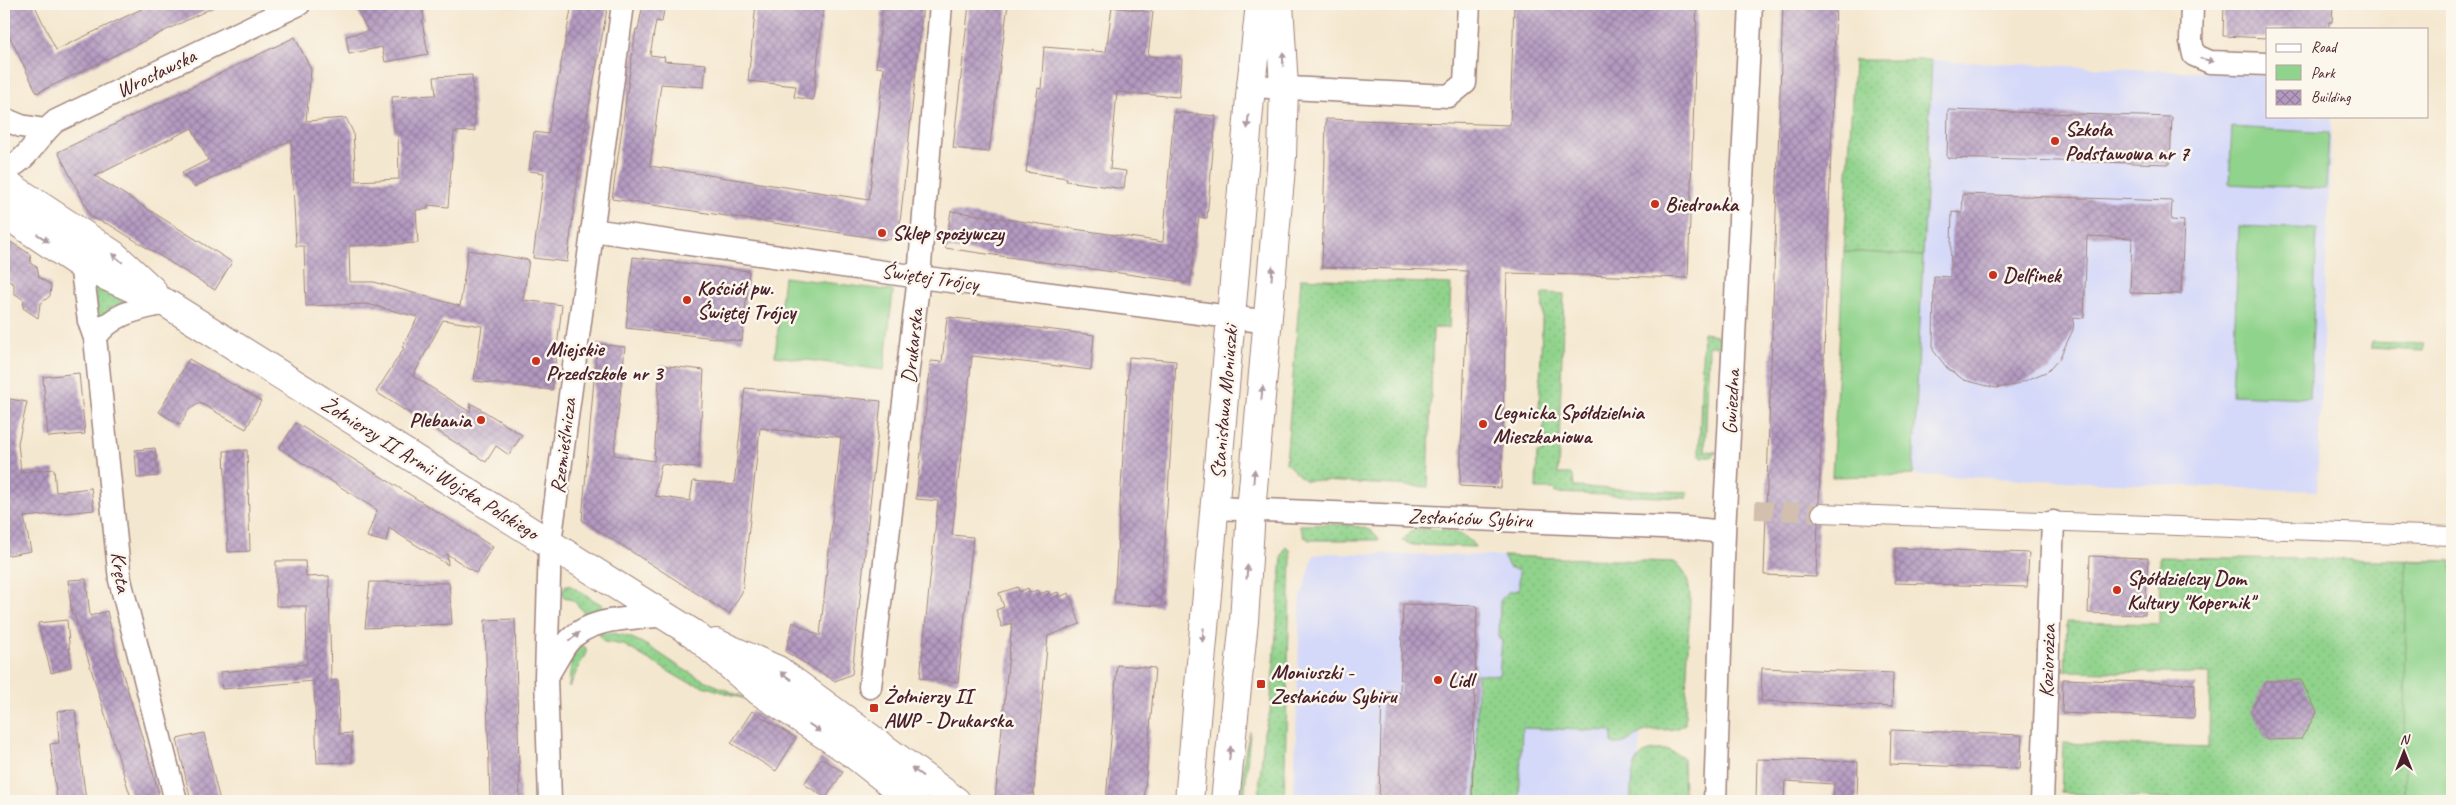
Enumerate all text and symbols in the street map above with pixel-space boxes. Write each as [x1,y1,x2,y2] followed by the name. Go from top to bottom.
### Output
[2266,28,2428,118] legend
[2311,38,2338,57] text: Road
[112,42,201,103] street label: Wrocławska
[1279,50,1287,66] one-way arrow
[2199,56,2214,64] one-way arrow
[2311,64,2336,83] text: Park
[2311,88,2351,107] text: Building
[1244,114,1252,130] one-way arrow
[2065,116,2191,166] place label: Szkoła Podstawowa nr 7
[2049,135,2061,147] marker: Szkoła Podstawowa nr 7
[1665,191,1739,217] place label: Biedronka
[1649,198,1661,210] marker: Biedronka
[892,220,1005,247] place label: Sklep spożywczy
[876,227,888,239] marker: Sklep spożywczy
[36,233,49,243] one-way arrow
[111,253,124,264] one-way arrow
[880,257,982,297] street label: Świętej Trójcy
[2003,262,2063,288] place label: Delfinek
[1269,265,1277,281] one-way arrow
[1987,269,1999,281] marker: Delfinek
[697,275,798,325] place label: Kościół pw. Świętej Trójcy
[681,294,693,306] marker: Kościół pw. Świętej Trójcy
[895,305,929,385] street label: Drukarska
[1204,321,1244,480] street label: Stanisława Moniuszki
[546,336,665,386] place label: Miejskie Przedszkole nr 3
[530,355,542,367] marker: Miejskie Przedszkole nr 3
[1716,366,1746,435] street label: Gwiezdna
[1258,385,1266,401] one-way arrow
[317,390,546,547] street label: Żołnierzy II Armii Wojska Polskiego
[544,395,582,495] street label: Rzemieślnicza
[1493,399,1645,449] place label: Legnicka Spółdzielnia Mieszkaniowa
[409,407,473,433] place label: Plebania
[475,414,487,426] marker: Plebania
[1477,418,1489,430] marker: Legnicka Spółdzielnia Mieszkaniowa
[1250,468,1258,484] one-way arrow
[1408,503,1534,533] street label: Zesłańców Sybiru
[105,550,137,596] street label: Kręta
[1243,564,1251,580] one-way arrow
[2127,565,2259,615] place label: Spółdzielczy Dom Kultury "Kopernik"
[2111,584,2123,596] marker: Spółdzielczy Dom Kultury "Kopernik"
[2033,622,2061,698] street label: Koziorożca
[1199,627,1207,643] one-way arrow
[568,631,580,643] one-way arrow
[1271,659,1399,710] place label: Moniuszki - Zesłańców Sybiru
[1448,667,1478,693] place label: Lidl
[779,671,793,681] one-way arrow
[1432,674,1444,686] marker: Lidl
[1255,678,1267,690] marker: Moniuszki - Zesłańców Sybiru
[884,683,1014,733] place label: Żołnierzy II AWP - Drukarska
[868,702,880,714] marker: Żołnierzy II AWP - Drukarska
[808,723,822,733] one-way arrow
[2378,728,2428,778] north arrow
[2400,731,2411,748] text: N
[1226,744,1234,760] one-way arrow
[911,767,924,778] one-way arrow

